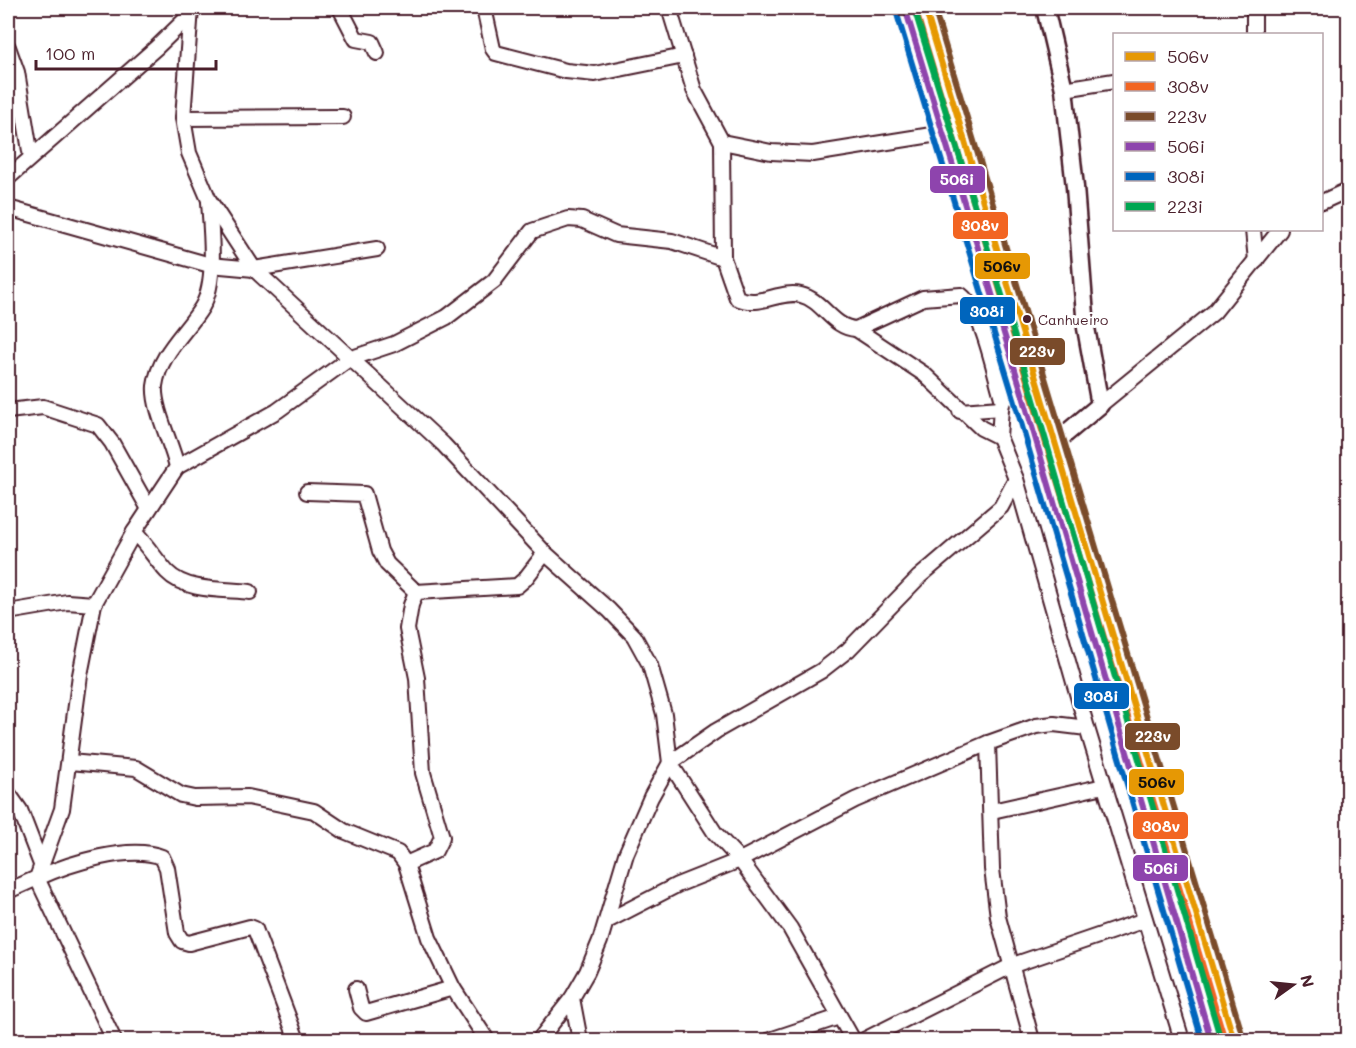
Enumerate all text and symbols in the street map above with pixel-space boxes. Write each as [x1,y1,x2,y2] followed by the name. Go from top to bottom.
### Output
[36,33,216,71] scale bar
[1113,33,1323,231] legend
[45,41,95,65] text: 100 m
[1167,44,1209,68] text: 506v
[1167,74,1209,98] text: 308v
[1167,104,1207,128] text: 223v
[1167,134,1205,158] text: 506i
[1167,164,1205,188] text: 308i
[929,165,986,194] line badge: 506i
[940,168,974,189] text: 506i
[1167,194,1203,218] text: 223i
[952,211,1009,240] line badge: 308v
[961,214,1000,235] text: 308v
[974,252,1031,280] line badge: 506v
[983,255,1021,276] text: 506v
[959,296,1016,325] line badge: 308i
[969,300,1005,321] text: 308i
[1038,310,1108,329] place label: Canhueiro
[1021,313,1033,325] marker: Canhueiro
[1009,337,1066,366] line badge: 223v
[1019,340,1055,361] text: 223v
[1073,682,1130,710] line badge: 308i
[1083,685,1119,706] text: 308i
[1124,722,1181,751] line badge: 223v
[1135,725,1171,746] text: 223v
[1128,768,1185,796] line badge: 506v
[1138,771,1176,792] text: 506v
[1132,811,1189,840] line badge: 308v
[1142,815,1181,836] text: 308v
[1132,854,1189,882] line badge: 506i
[1144,857,1178,878] text: 506i
[1263,955,1323,1015] north arrow
[1296,972,1320,990] text: N

